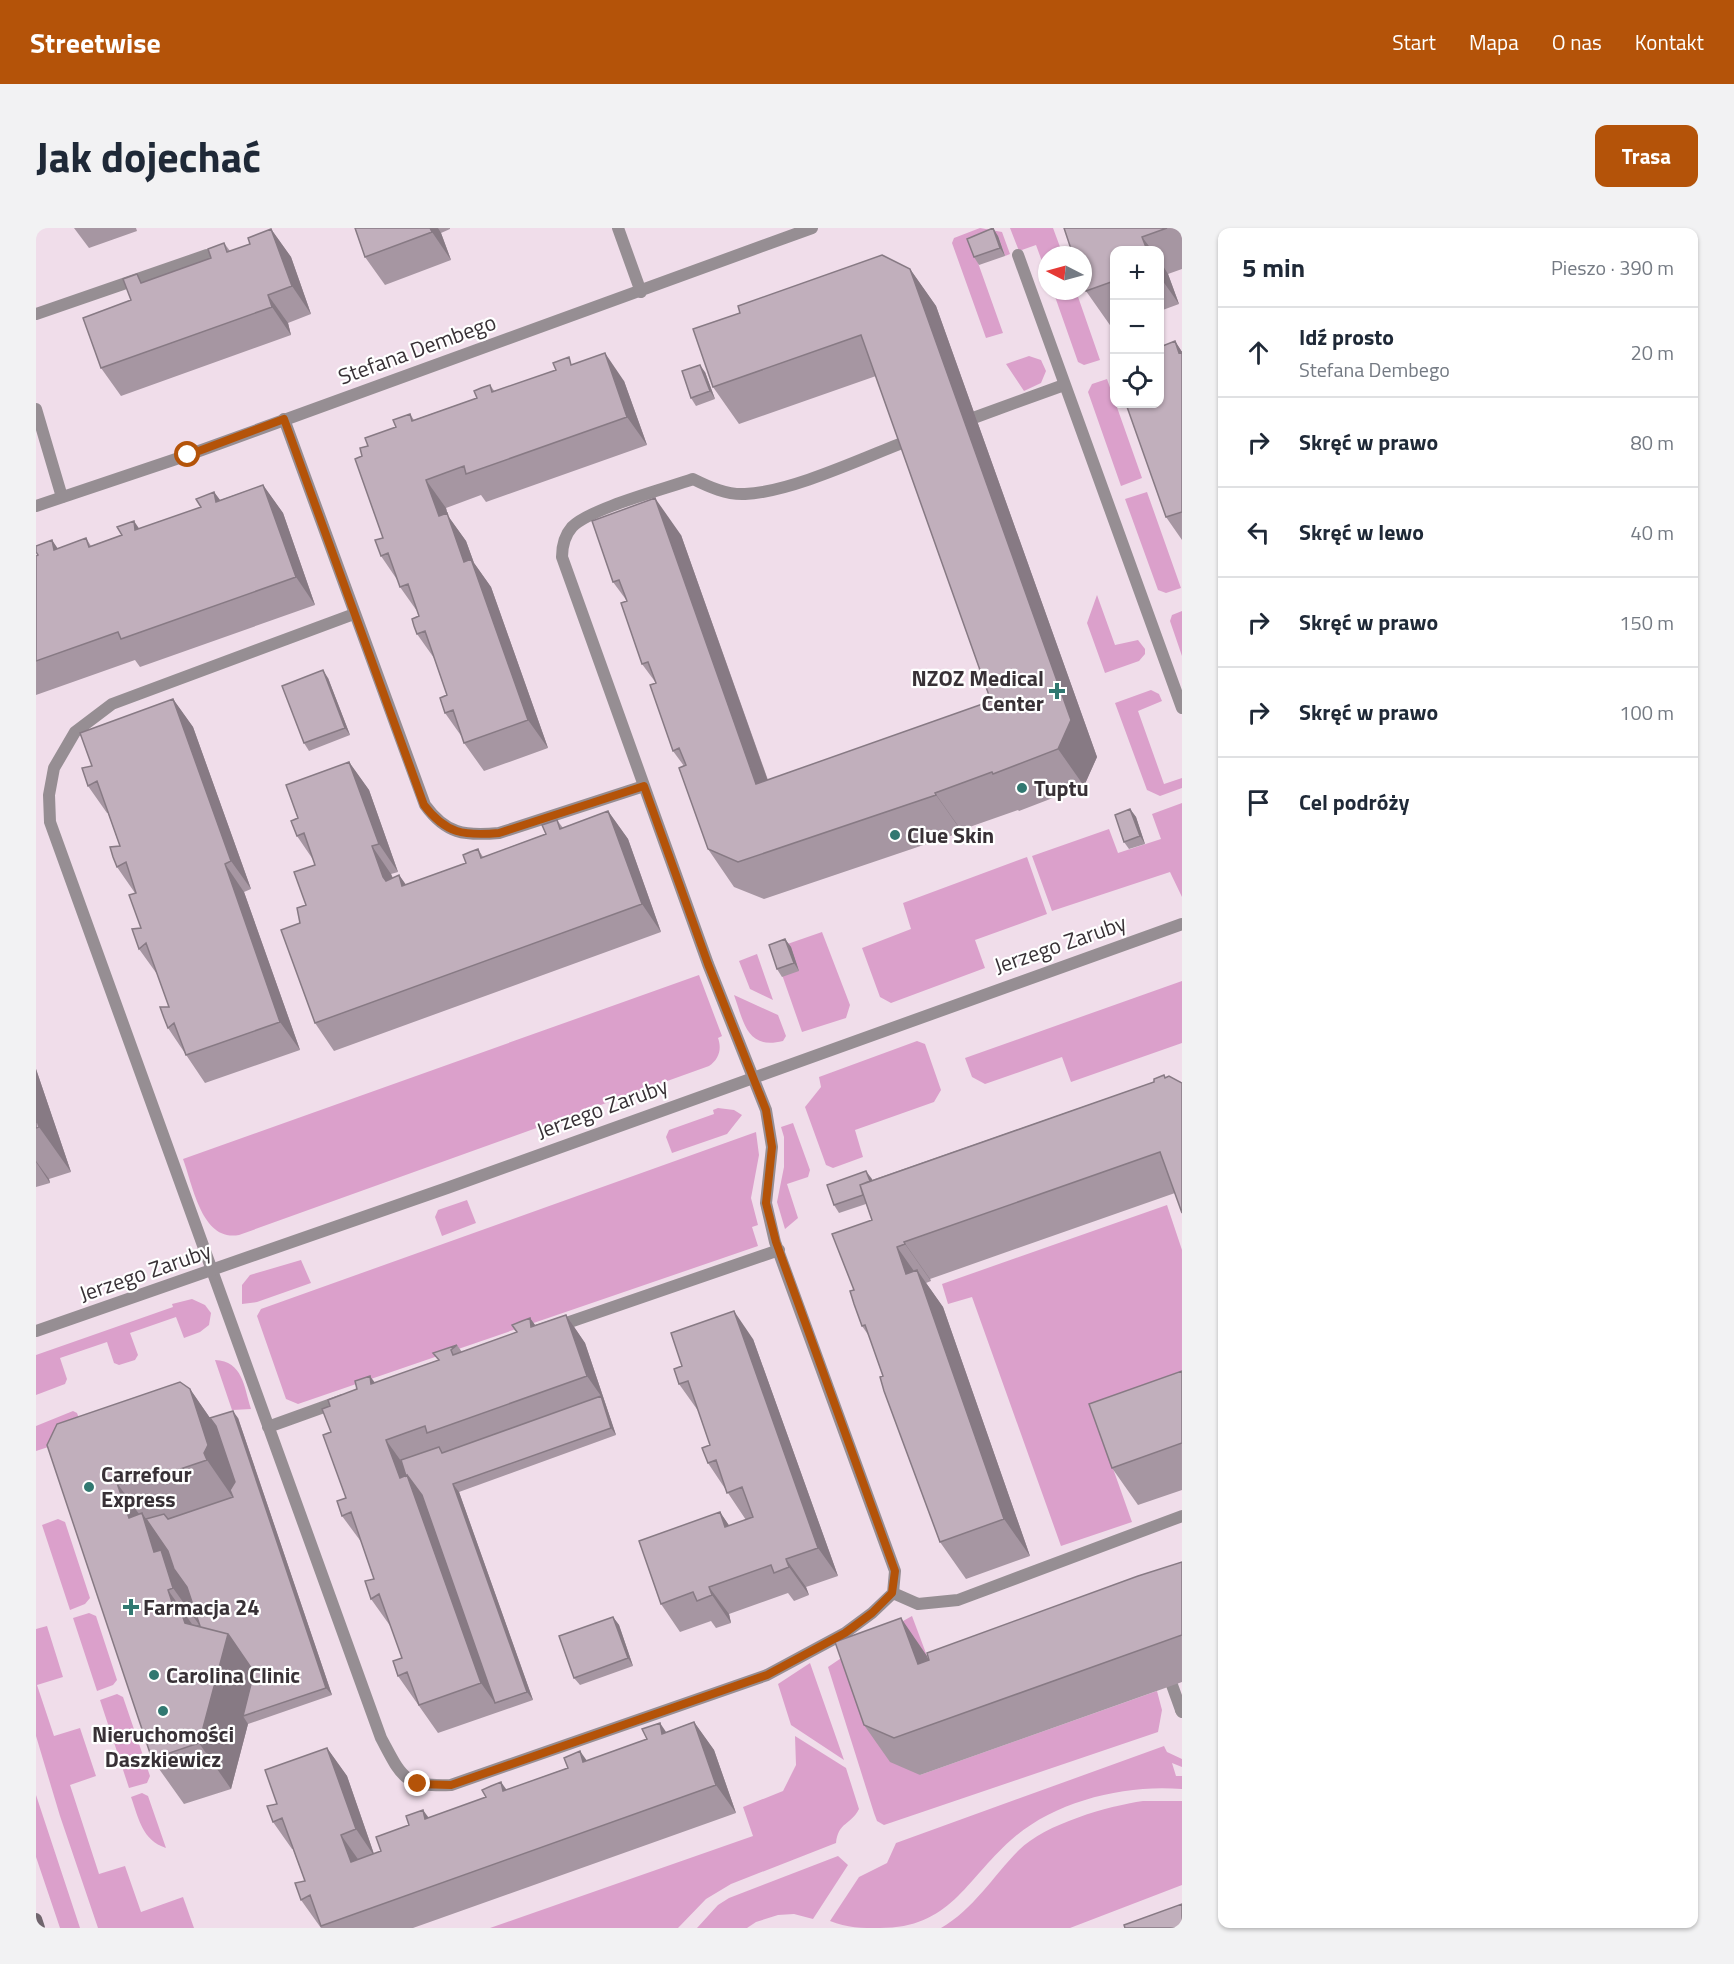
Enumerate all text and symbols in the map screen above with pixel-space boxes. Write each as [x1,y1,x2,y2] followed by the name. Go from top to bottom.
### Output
[30,21,161,64] text: Streetwise
[1392,26,1436,58] text: Start
[1469,26,1519,58] text: Mapa
[1552,26,1602,58] text: O nas
[1635,26,1704,58] text: Kontakt
[36,124,261,188] text: Jak dojechać
[1595,125,1698,187] button: Trasa
[1038,246,1092,300] north arrow
[1110,246,1164,408] map controls
[1110,246,1164,300] button: +
[1242,248,1305,287] text: 5 min
[1551,252,1674,283] text: Pieszo · 390 m
[1110,300,1164,354] button: −
[333,305,501,393] street label: Stefana Dembego
[1299,320,1394,354] text: Idź prosto
[1242,336,1275,369] icon: ahead
[1630,337,1674,368] text: 20 m
[1110,354,1164,408] button: locate
[1299,354,1450,385] text: Stefana Dembego
[1299,425,1438,459] text: Skręć w prawo
[1242,426,1275,459] icon: right
[1630,427,1674,458] text: 80 m
[174,441,200,467] route start
[1299,515,1424,549] text: Skręć w lewo
[1242,516,1275,549] icon: left
[1630,517,1674,548] text: 40 m
[1299,605,1438,639] text: Skręć w prawo
[1242,606,1275,639] icon: right
[1619,607,1674,638] text: 150 m
[911,661,1044,720] place label: NZOZ Medical Center
[1048,682,1066,700] marker: NZOZ Medical Center
[1299,695,1438,729] text: Skręć w prawo
[1242,696,1275,729] icon: right
[1619,697,1674,728] text: 100 m
[1034,771,1089,805] place label: Tuptu
[1015,781,1029,795] marker: Tuptu
[1299,785,1409,819] text: Cel podróży
[1242,786,1275,819] icon: arrive
[907,818,994,852] place label: Clue Skin
[888,828,902,842] marker: Clue Skin
[989,905,1131,983] street label: Jerzego Zaruby
[531,1068,673,1148] street label: Jerzego Zaruby
[74,1233,216,1311] street label: Jerzego Zaruby
[101,1457,192,1516] place label: Carrefour Express
[82,1480,96,1494] marker: Carrefour Express
[143,1590,260,1624] place label: Farmacja 24
[124,1600,138,1614] marker: Farmacja 24
[166,1658,300,1692] place label: Carolina Clinic
[147,1668,161,1682] marker: Carolina Clinic
[156,1704,170,1718] marker: Nieruchomości Daszkiewicz
[92,1717,234,1776] place label: Nieruchomości Daszkiewicz
[404,1770,430,1796] route end

